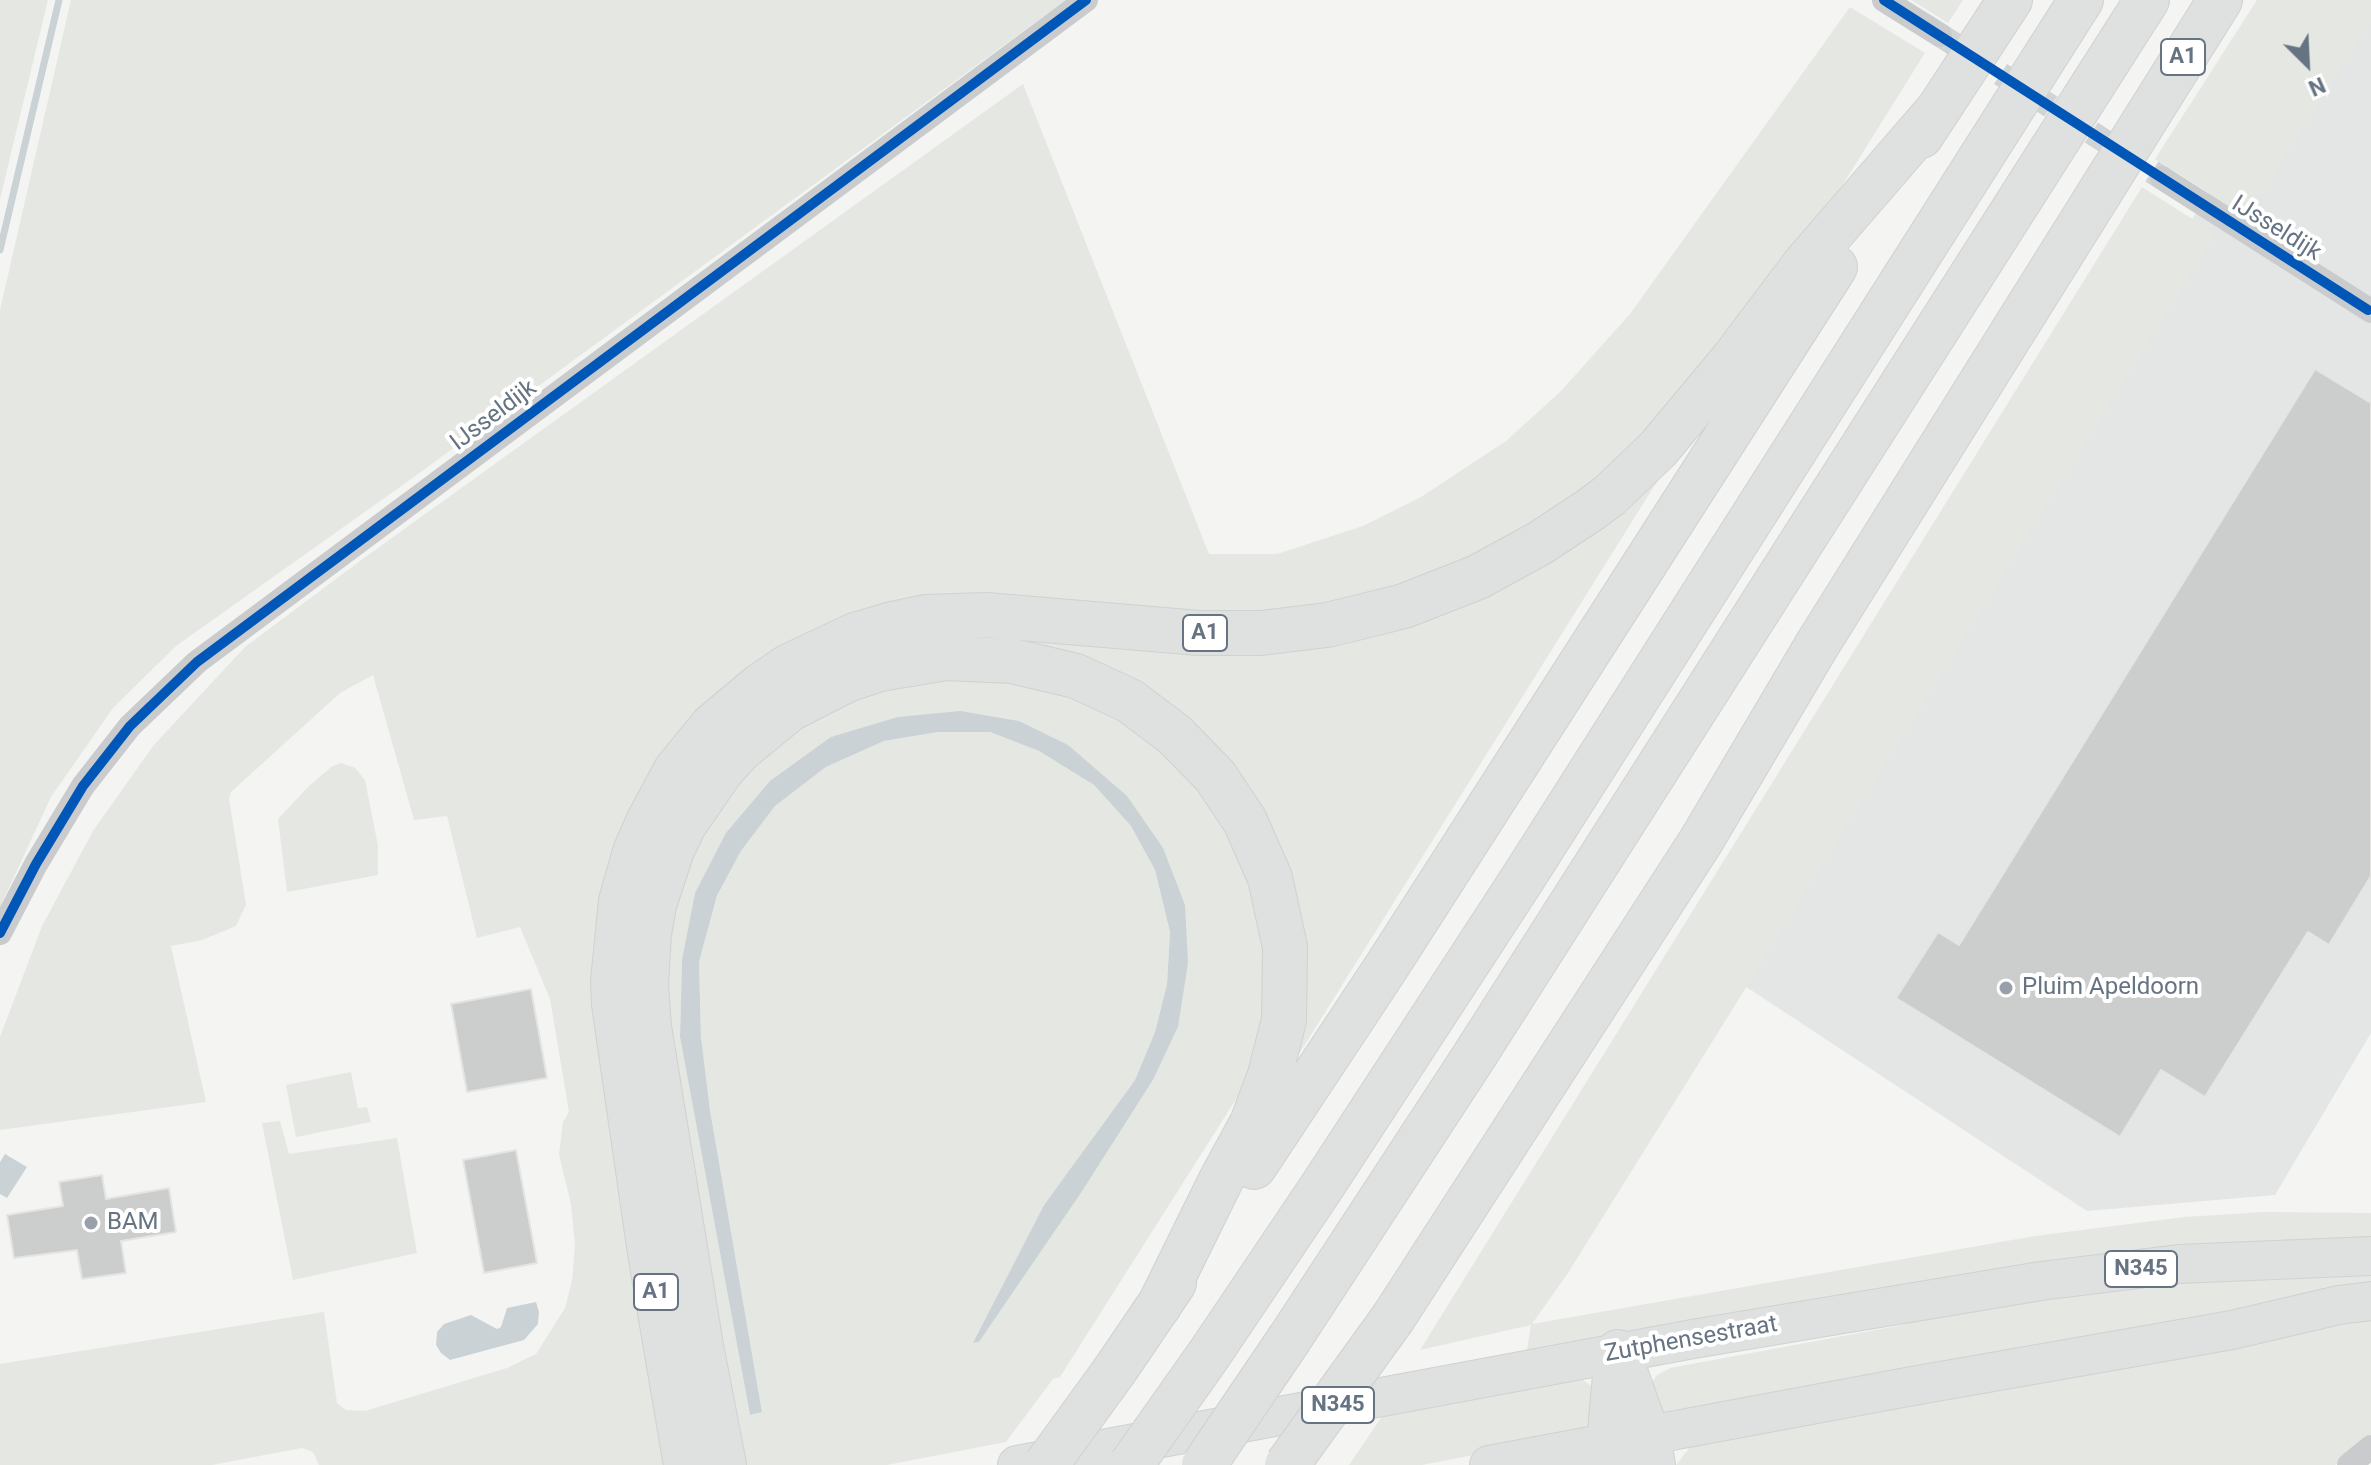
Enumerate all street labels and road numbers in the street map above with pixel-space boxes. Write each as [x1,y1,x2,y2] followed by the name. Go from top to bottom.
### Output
[2161,39,2205,75] road number: A1
[2226,190,2326,268] street label: IJsseldijk
[445,374,543,458] street label: IJsseldijk
[1183,615,1227,651] road number: A1
[2105,1251,2177,1287] road number: N345
[634,1274,678,1310] road number: A1
[1602,1311,1780,1369] street label: Zutphensestraat
[1302,1387,1374,1423] road number: N345

